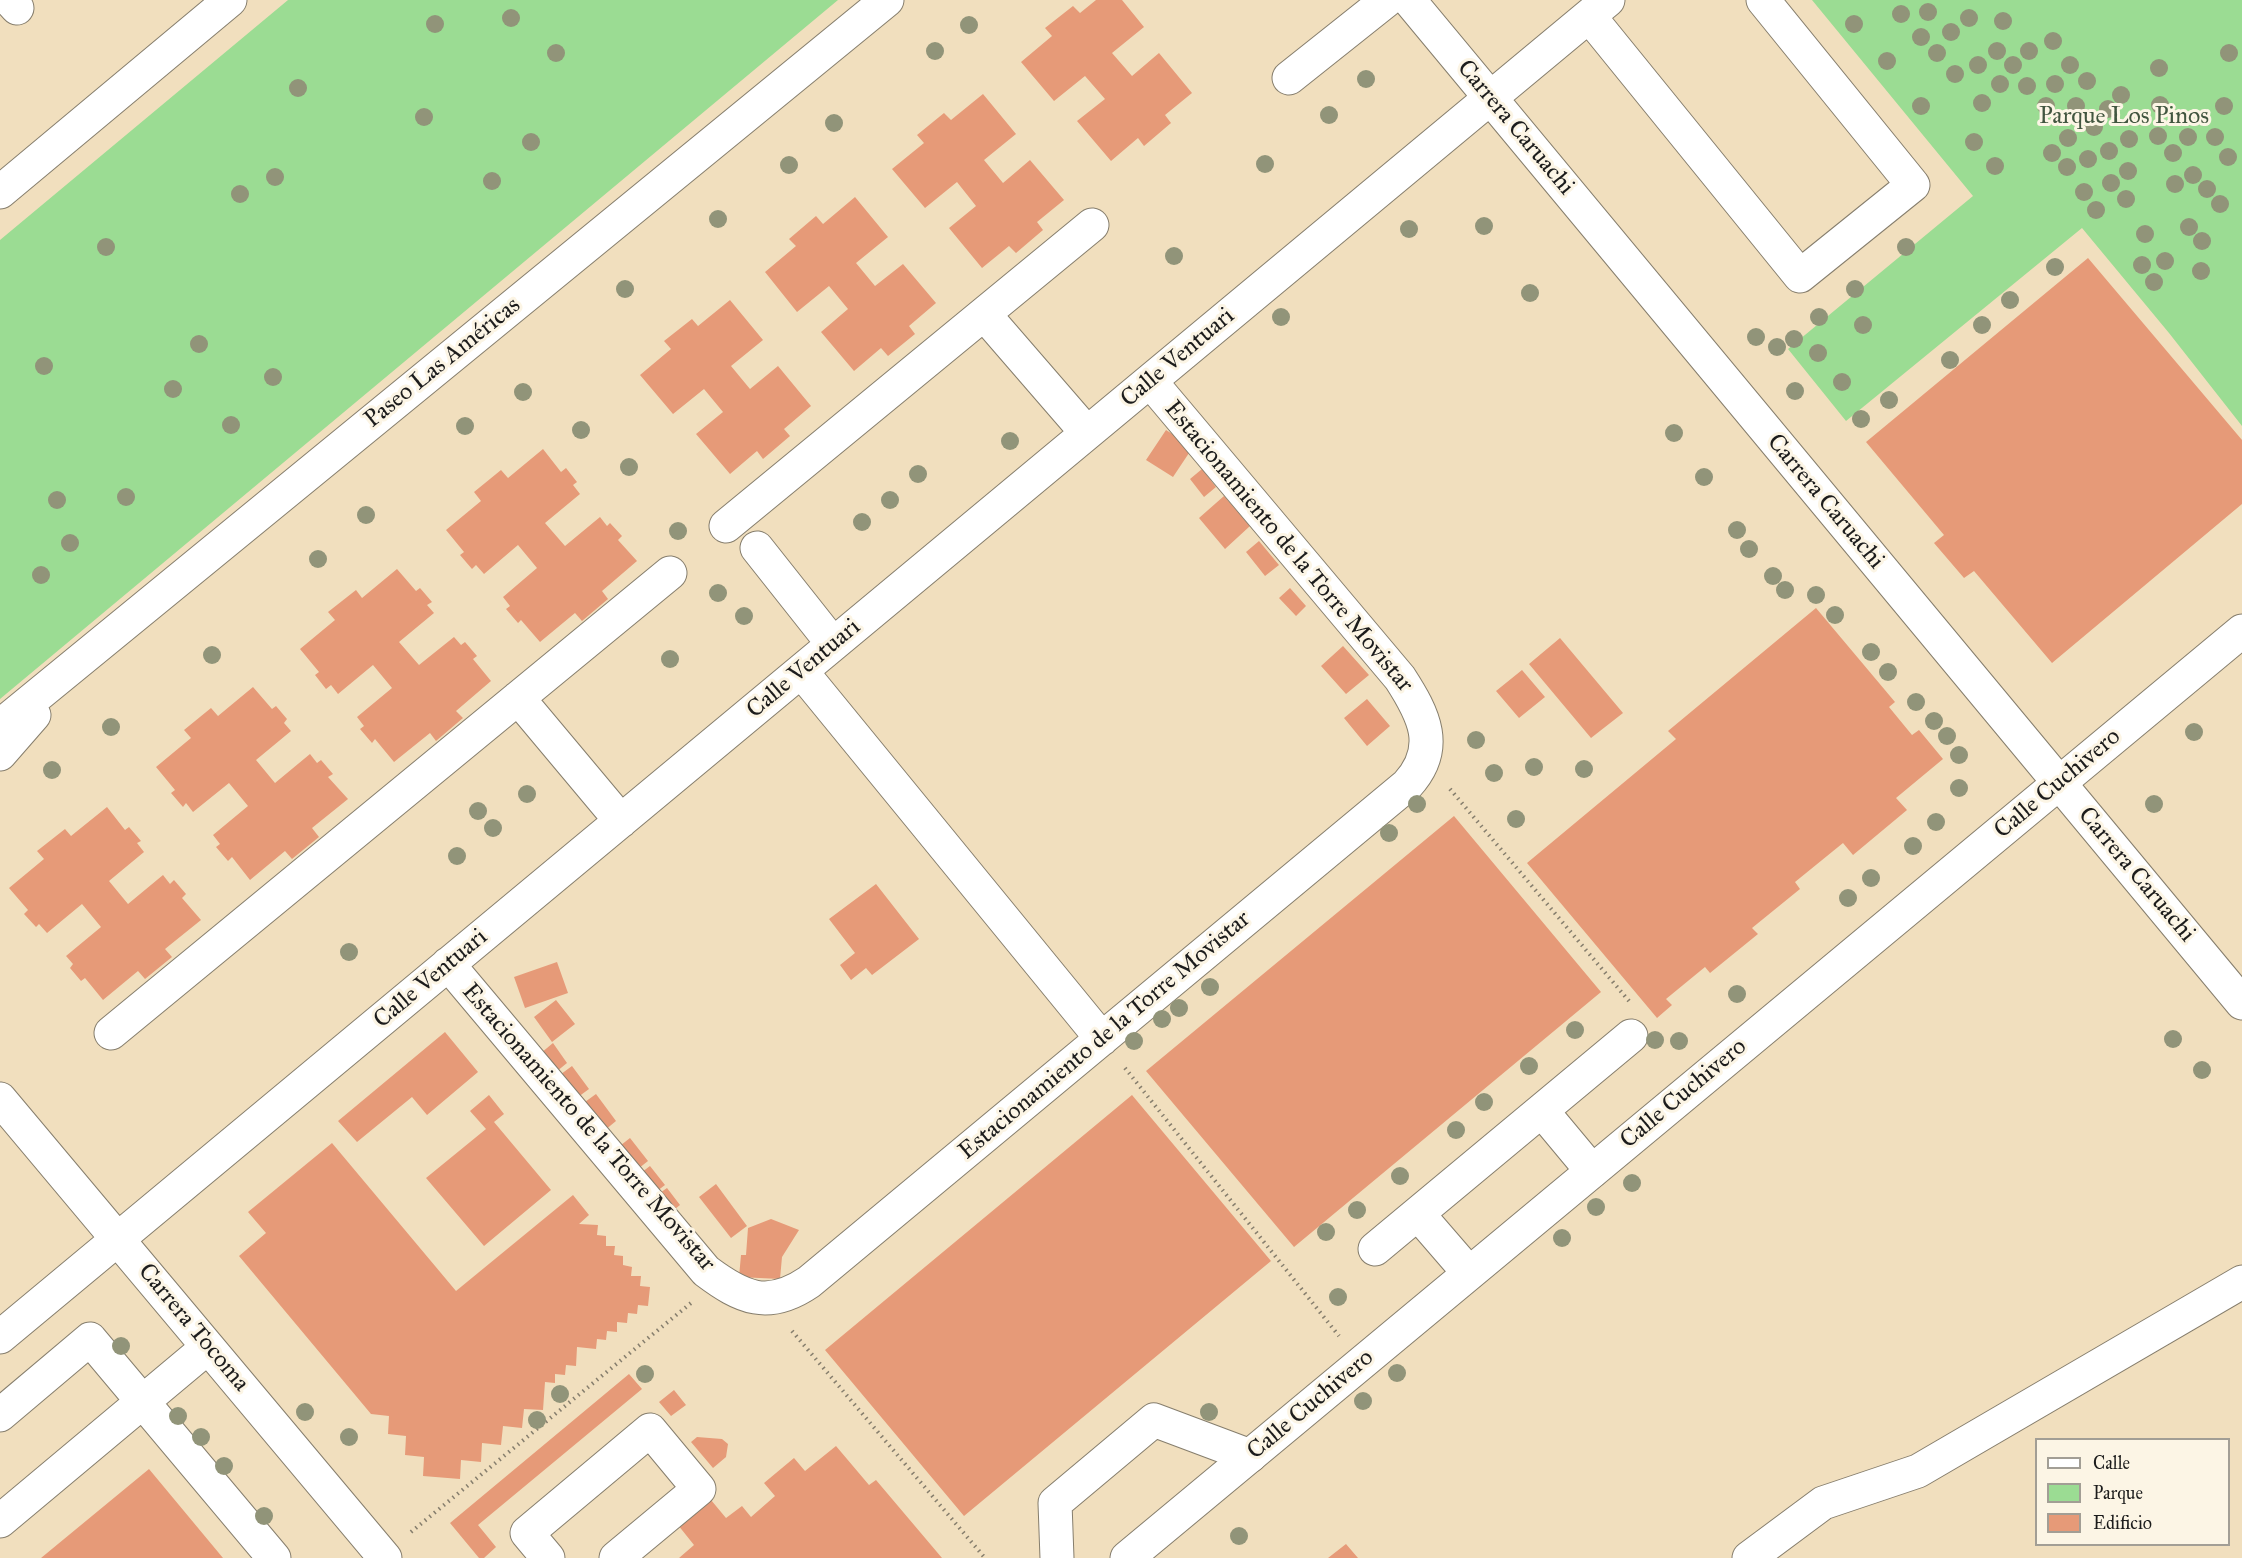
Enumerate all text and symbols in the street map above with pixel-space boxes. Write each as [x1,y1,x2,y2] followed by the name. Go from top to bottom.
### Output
[1450,55,1580,201] street label: Carrera Caruachi
[2039,103,2209,131] park label: Parque Los Pinos
[359,291,527,435] street label: Paseo Las Américas
[1115,302,1241,414] street label: Calle Ventuari
[1157,395,1419,699] street label: Estacionamiento de la Torre Movistar
[1760,429,1890,575] street label: Carrera Caruachi
[741,613,867,725] street label: Calle Ventuari
[1989,723,2127,845] street label: Calle Cuchivero
[2071,802,2201,948] street label: Carrera Caruachi
[953,905,1257,1167] street label: Estacionamiento de la Torre Movistar
[368,923,494,1035] street label: Calle Ventuari
[455,978,721,1278] street label: Estacionamiento de la Torre Movistar
[1615,1033,1753,1155] street label: Calle Cuchivero
[131,1258,255,1398] street label: Carrera Tocoma
[1242,1344,1380,1466] street label: Calle Cuchivero
[2035,1438,2230,1546] legend
[2093,1452,2130,1474] text: Calle
[2093,1482,2143,1504] text: Parque
[2093,1512,2152,1534] text: Edificio

